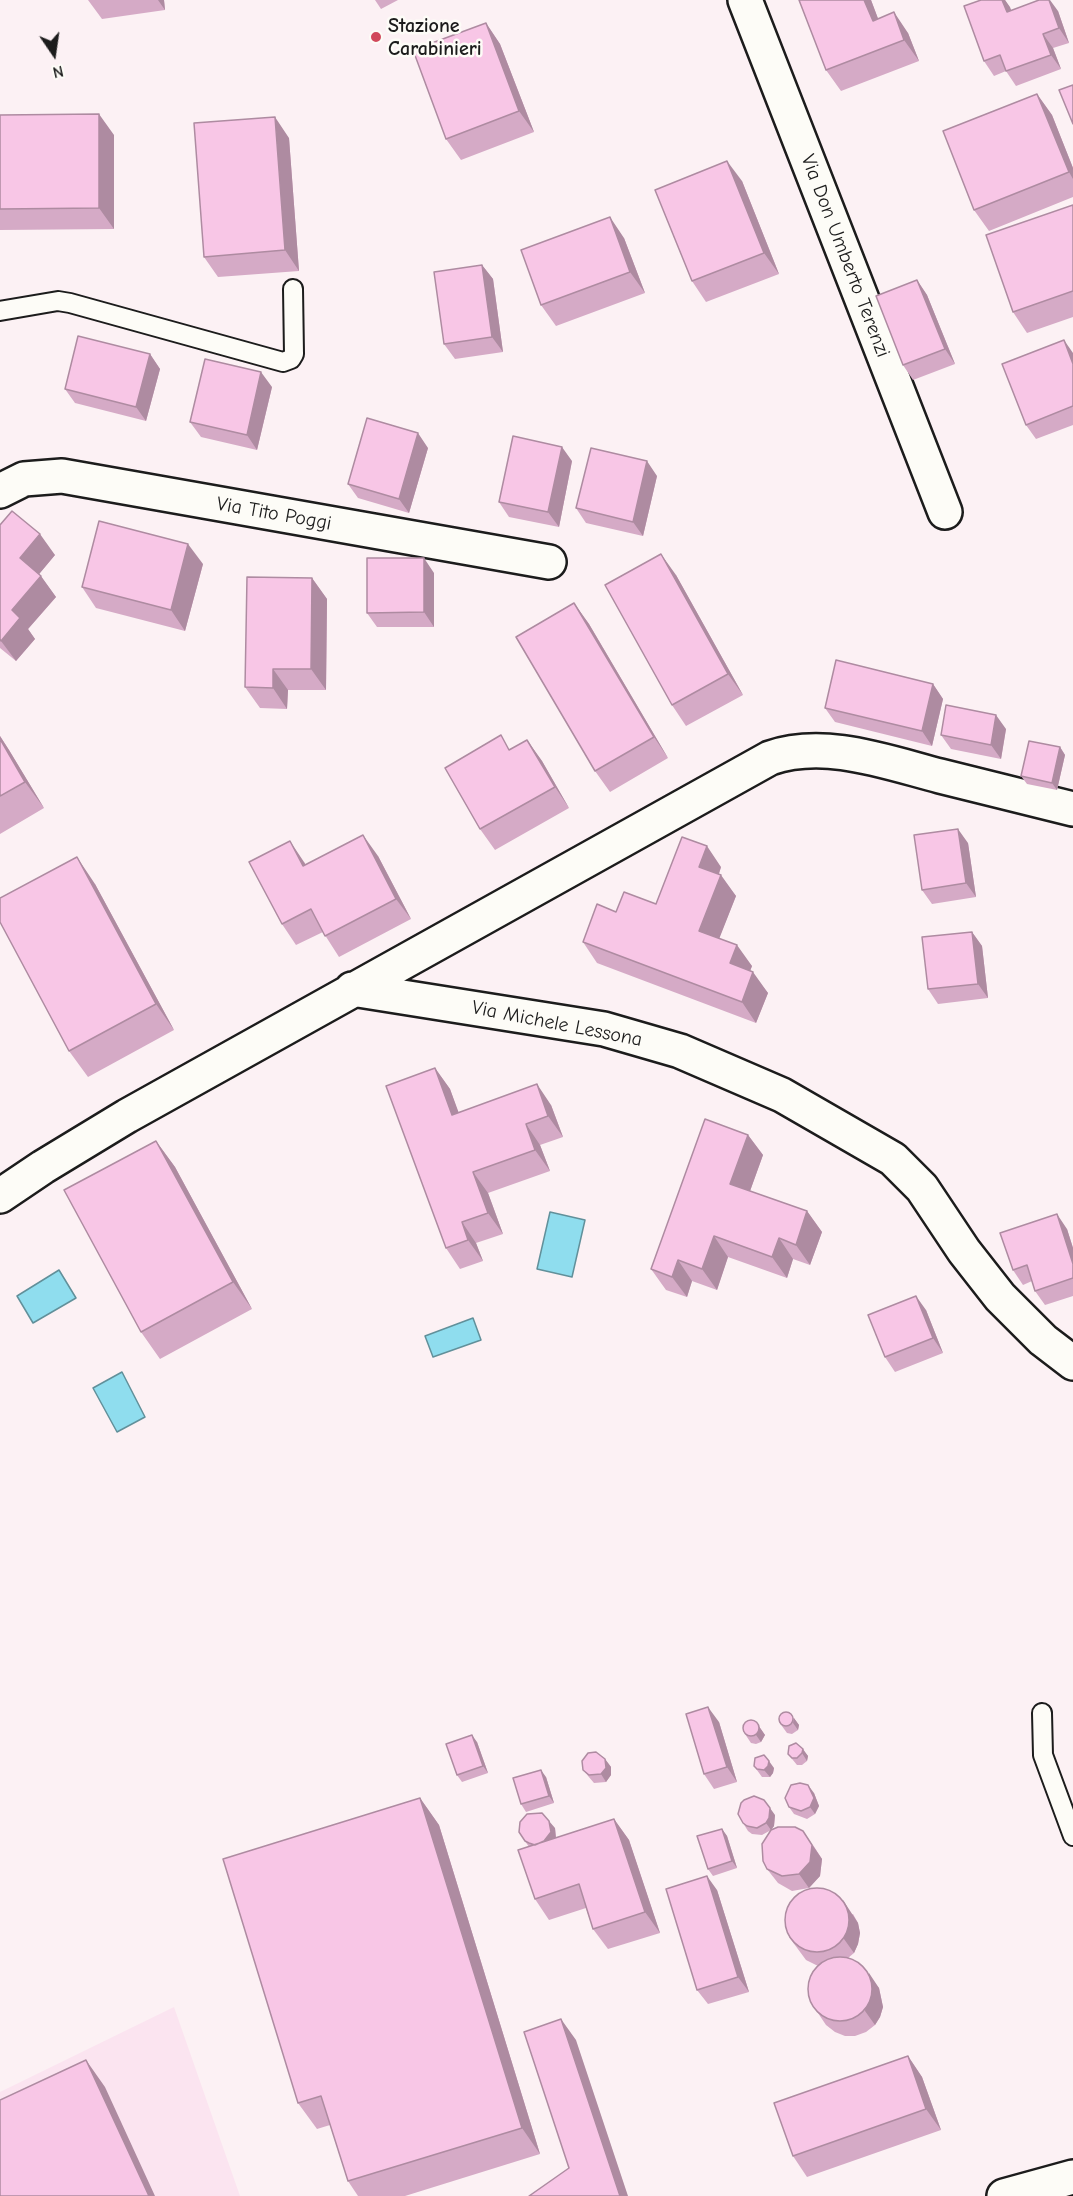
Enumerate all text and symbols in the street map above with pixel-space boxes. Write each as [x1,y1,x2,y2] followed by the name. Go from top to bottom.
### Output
[388,14,482,61] place label: Stazione Carabinieri
[24,24,84,84] north arrow
[369,30,383,44] marker: Stazione Carabinieri
[51,62,65,81] text: N
[795,151,895,361] street label: Via Don Umberto Terenzi
[215,492,333,536] street label: Via Tito Poggi
[470,996,644,1052] street label: Via Michele Lessona

